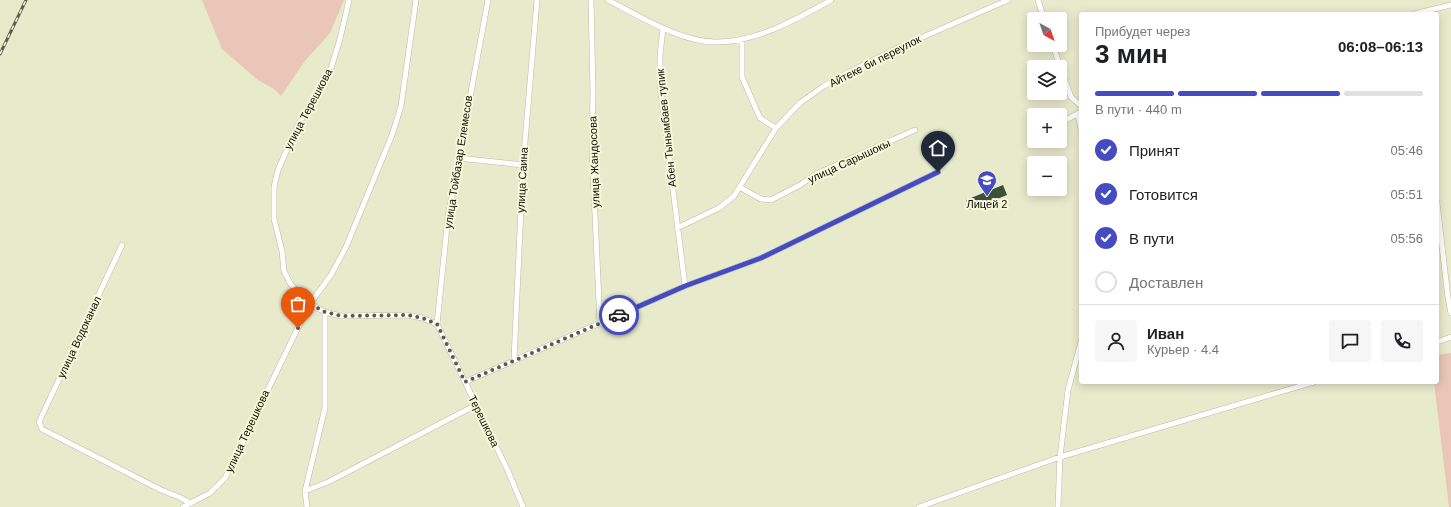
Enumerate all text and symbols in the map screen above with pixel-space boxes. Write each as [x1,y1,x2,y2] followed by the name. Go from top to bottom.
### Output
[1027,12,1067,52] north arrow
[1027,12,1067,196] map controls
[1095,24,1190,39] text: Прибудет через
[827,33,923,89] street label: Айтеке би переулок
[1338,38,1423,55] text: 06:08–06:13
[1095,39,1168,69] text: 3 мин
[1027,60,1067,100] button: layers
[282,66,335,151] street label: улица Терешкова
[654,68,678,188] street label: Абен Тынымбаев тупик
[442,94,475,230] street label: улица Тойбазар Елемесов
[1095,102,1182,117] text: В пути · 440 m
[1027,108,1067,148] button: +
[586,115,602,208] street label: улица Жандосова
[921,131,955,172] pin
[806,137,892,185] street label: улица Сарышокы
[927,137,949,159] icon: home
[1095,139,1117,161] icon: check
[1129,142,1180,159] text: Принят
[1390,143,1423,158] text: 05:46
[514,146,530,213] street label: улица Саина
[1027,156,1067,196] button: −
[976,169,998,197] school or university icon: Лицей 2
[1095,183,1117,205] icon: check
[1129,186,1198,203] text: Готовится
[1390,187,1423,202] text: 05:51
[967,198,1007,210] place label: Лицей 2
[1095,227,1117,249] icon: check
[1129,230,1174,247] text: В пути
[1390,231,1423,246] text: 05:56
[1129,274,1203,291] text: Доставлен
[281,287,315,328] pin
[287,293,309,315] icon: bag
[55,294,103,380] street label: улица Водоканал
[599,295,639,335] courier
[608,304,630,326] icon: car
[1095,320,1137,362] button: person
[1329,320,1371,362] button: chat
[1381,320,1423,362] button: phone
[1147,325,1184,342] text: Иван
[1147,342,1219,357] text: Курьер · 4.4
[223,387,272,474] street label: улица Терешкова
[466,393,502,450] street label: Терешкова

